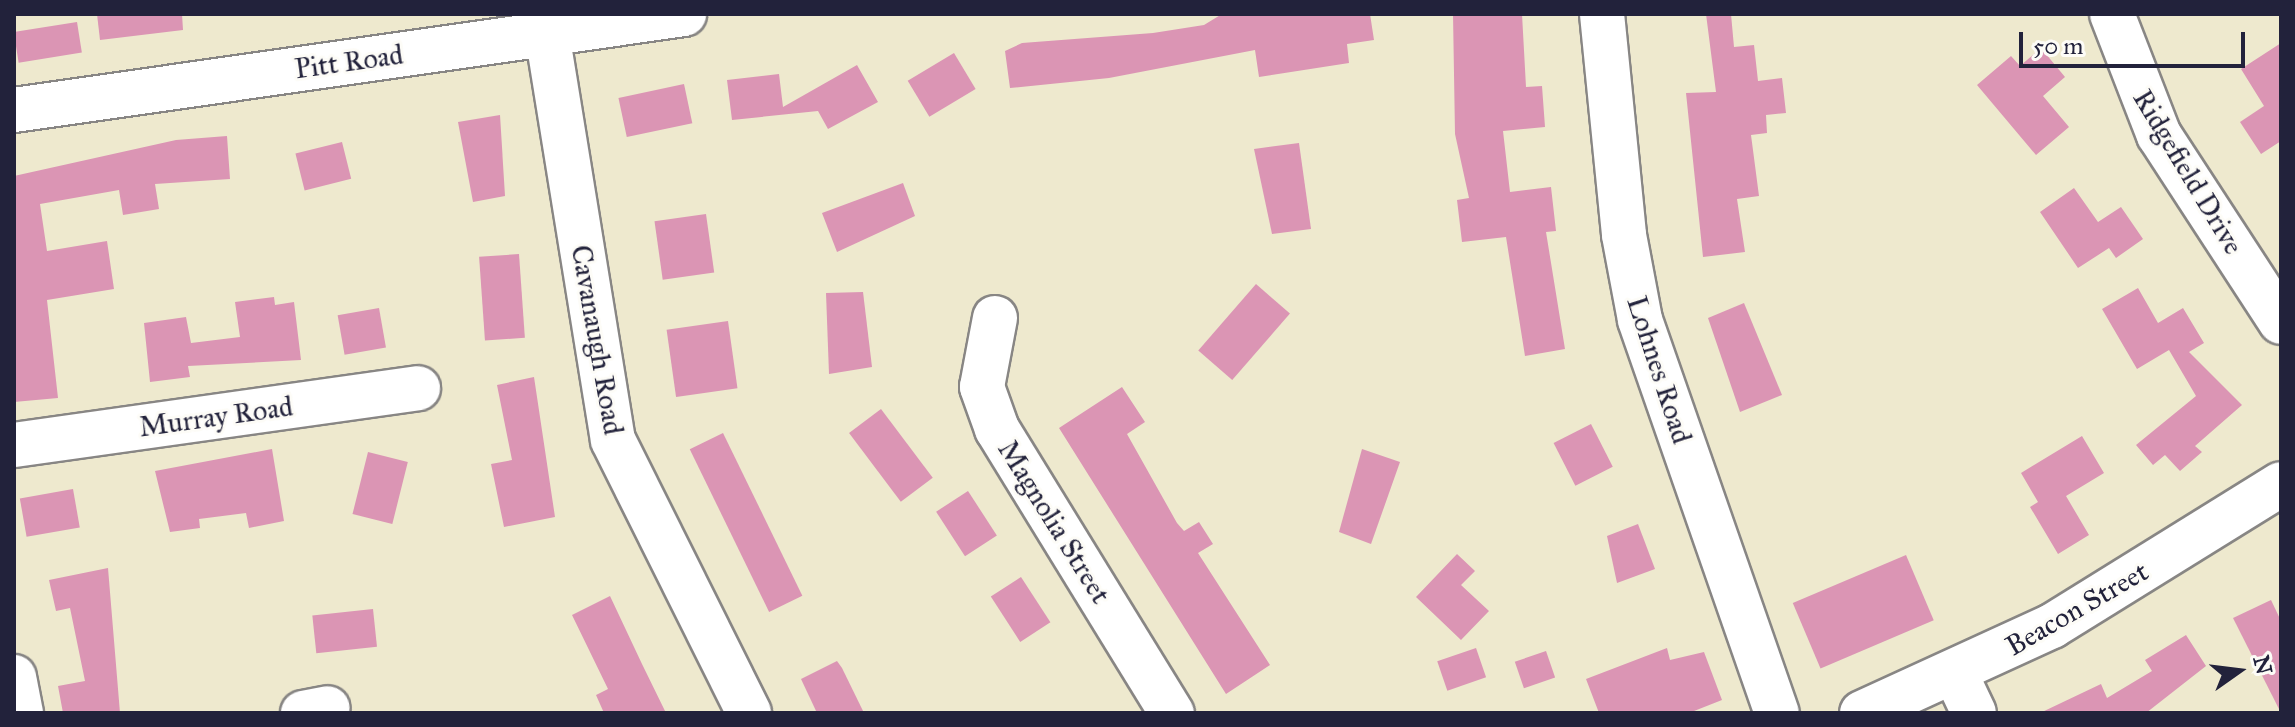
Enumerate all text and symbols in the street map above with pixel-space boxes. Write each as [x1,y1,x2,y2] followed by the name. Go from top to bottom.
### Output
[2023,16,2249,66] scale bar
[2033,31,2083,61] text: 50 m
[293,38,405,86] street label: Pitt Road
[2126,84,2250,260] street label: Ridgefield Drive
[564,243,630,437] street label: Cavanaugh Road
[1619,292,1699,448] street label: Lohnes Road
[137,390,295,444] street label: Murray Road
[991,434,1117,610] street label: Magnolia Street
[2000,555,2154,663] street label: Beacon Street
[2199,631,2279,711] north arrow
[2247,653,2278,677] text: N

